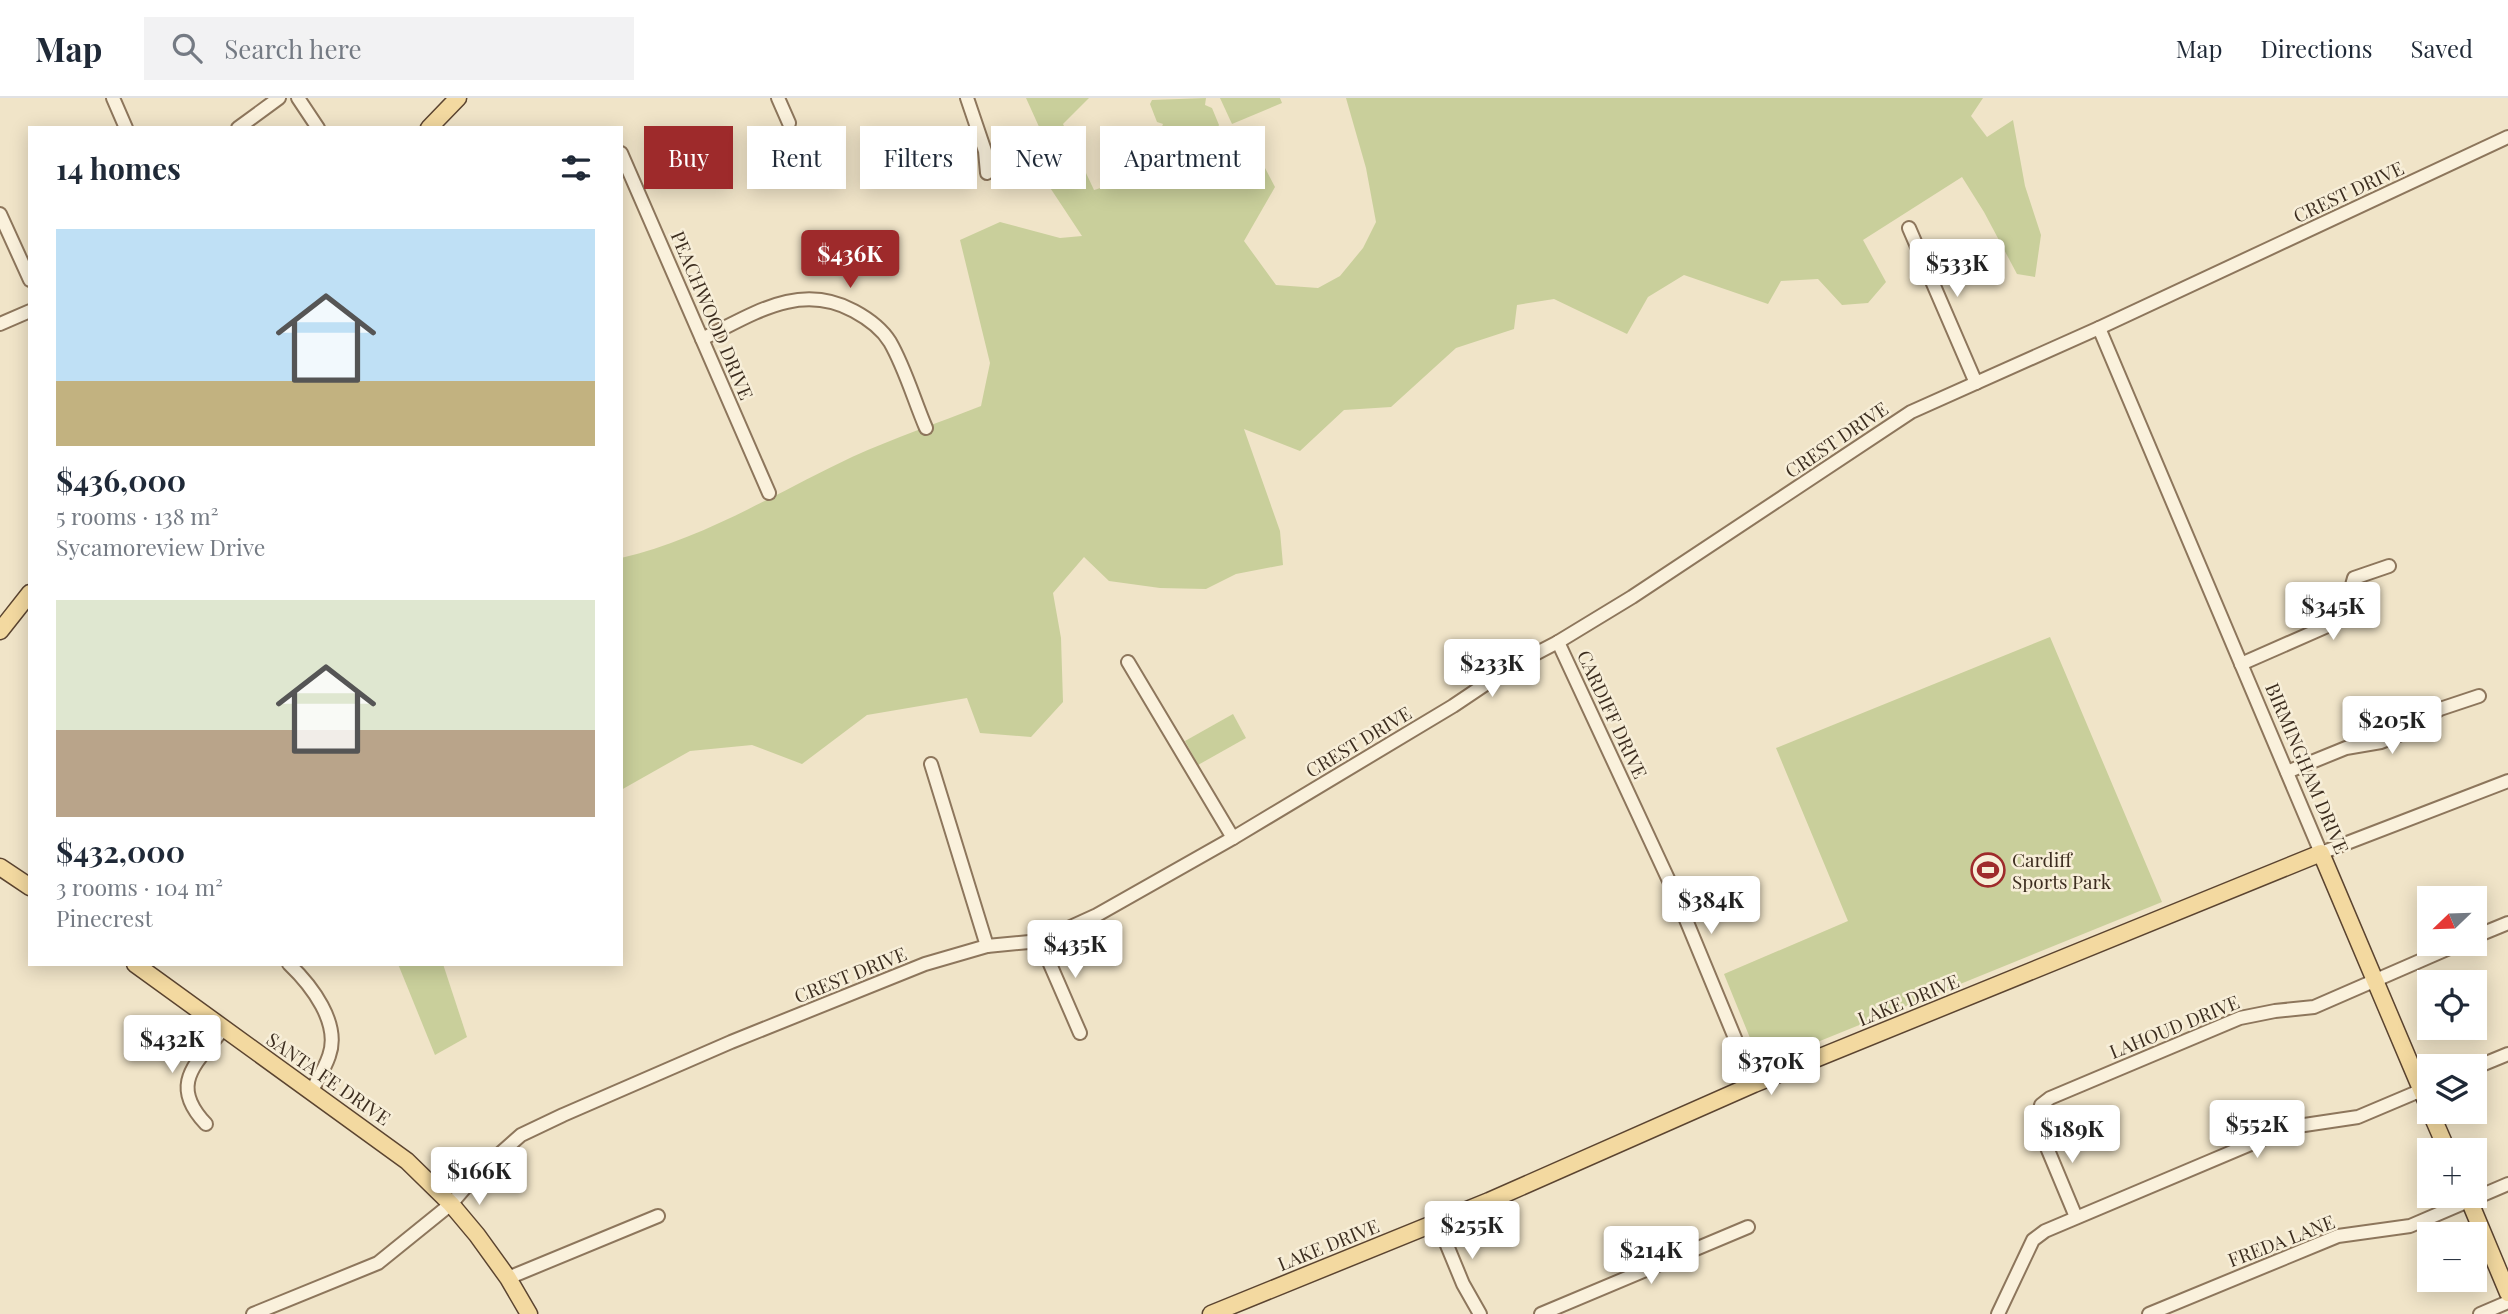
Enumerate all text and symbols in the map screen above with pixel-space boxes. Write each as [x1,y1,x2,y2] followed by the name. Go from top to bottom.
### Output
[144,17,634,80] search box
[35,26,102,70] text: Map
[168,29,206,67] icon: search
[224,31,362,66] text: Search here
[2176,32,2222,64] text: Map
[2260,32,2373,64] text: Directions
[2411,32,2473,64] text: Saved
[644,126,733,189] chip: Buy
[747,126,846,189] chip: Rent
[860,126,977,189] chip: Filters
[991,126,1086,189] chip: New
[1100,126,1265,189] chip: Apartment
[56,148,181,188] text: 14 homes
[557,149,595,187] icon: filters
[2289,154,2407,228] street label: CREST DRIVE
[666,227,760,403] street label: PEACHWOOD DRIVE
[801,230,899,290] pin: $436K
[817,237,883,268] text: $436K
[1908,240,2006,299] pin: $533K
[1926,246,1988,277] text: $533K
[263,275,389,401] icon: home
[1779,395,1893,483] street label: CREST DRIVE
[56,460,186,500] text: $436,000
[56,500,219,531] text: 5 rooms · 138 m²
[56,531,265,562] text: Sycamoreview Drive
[2284,582,2382,642] pin: $345K
[2301,589,2365,620] text: $345K
[1443,640,1541,699] pin: $233K
[263,646,389,772] icon: home
[1460,646,1524,677] text: $233K
[1572,646,1654,782] street label: CARDIFF DRIVE
[2260,679,2356,857] street label: BIRMINGHAM DRIVE
[2343,696,2441,756] pin: $205K
[1300,699,1416,783] street label: CREST DRIVE
[2358,703,2426,734] text: $205K
[56,831,185,871] text: $432,000
[2012,846,2112,894] place label: Cardiff Sports Park
[1969,851,2007,889] sports icon: Cardiff Sports Park
[56,871,223,902] text: 3 rooms · 104 m²
[1662,876,1760,936] pin: $384K
[1678,883,1744,914] text: $384K
[2417,886,2487,956] north arrow
[2417,886,2487,1292] map controls
[56,902,153,933] text: Pinecrest
[1026,920,1124,980] pin: $435K
[1043,927,1107,958] text: $435K
[790,940,910,1008] street label: CREST DRIVE
[1853,967,1963,1031] street label: LAKE DRIVE
[2417,970,2487,1040] button: locate
[2105,988,2243,1064] street label: LAHOUD DRIVE
[123,1016,221,1075] pin: $432K
[140,1022,204,1053] text: $432K
[262,1026,396,1130] street label: SANTA FE DRIVE
[1722,1038,1820,1097] pin: $370K
[1738,1044,1804,1075] text: $370K
[2417,1054,2487,1124] button: layers
[2208,1100,2306,1160] pin: $552K
[2023,1105,2121,1165] pin: $189K
[2226,1107,2288,1138] text: $552K
[2040,1112,2104,1143] text: $189K
[2417,1138,2487,1208] button: +
[430,1148,528,1207] pin: $166K
[447,1154,511,1185] text: $166K
[1423,1202,1521,1261] pin: $255K
[1441,1208,1503,1239] text: $255K
[2224,1208,2338,1272] street label: FREDA LANE
[1273,1212,1383,1276] street label: LAKE DRIVE
[2417,1222,2487,1292] button: −
[1602,1226,1700,1286] pin: $214K
[1620,1233,1682,1264] text: $214K

